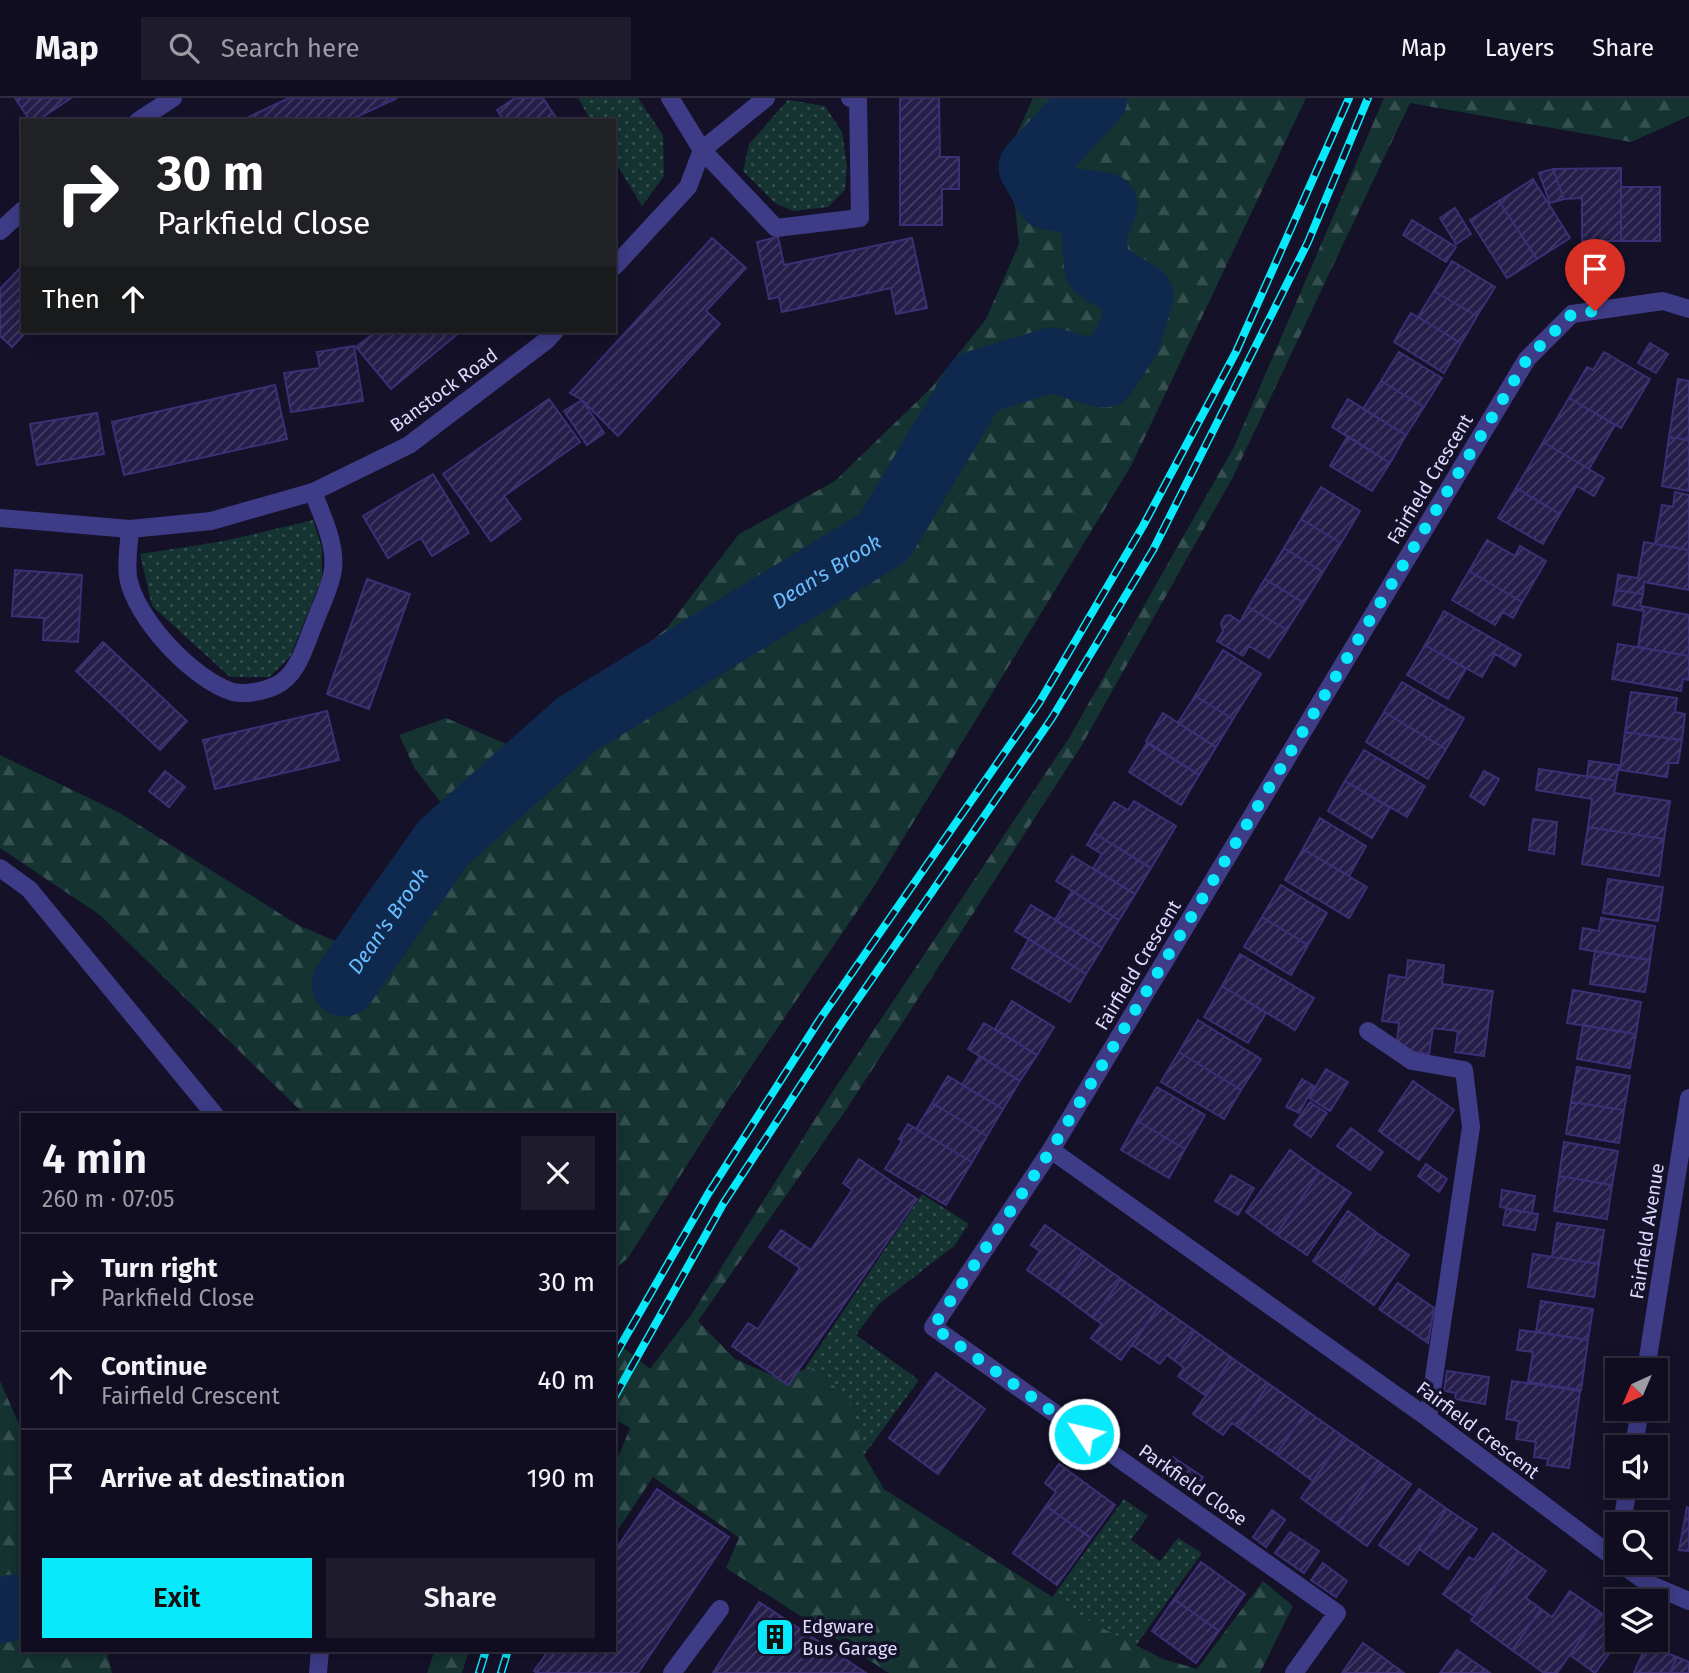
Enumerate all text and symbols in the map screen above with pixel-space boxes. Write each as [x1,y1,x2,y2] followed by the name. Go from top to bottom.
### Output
[141,17,631,80] search box
[35,28,99,68] text: Map
[165,29,203,67] icon: search
[221,33,360,64] text: Search here
[1401,34,1447,62] text: Map
[1485,34,1554,62] text: Layers
[1592,34,1654,62] text: Share
[157,144,264,203] text: 30 m
[42,147,133,238] icon: right
[157,204,371,242] text: Parkfield Close
[1565,239,1625,311] pin
[1576,250,1614,288] icon: arrive
[114,280,152,318] icon: ahead
[42,284,100,315] text: Then
[386,343,502,437] street label: Banstock Road
[1382,410,1478,548] street label: Fairfield Crescent
[767,529,886,615] water label: Dean's Brook
[342,863,434,979] water label: Dean's Brook
[1090,896,1186,1034] street label: Fairfield Crescent
[42,1134,147,1184] text: 4 min
[521,1136,595,1210] button: close
[1625,1161,1669,1301] street label: Fairfield Avenue
[42,1185,174,1213] text: 260 m · 07:05
[101,1253,218,1284] text: Turn right
[42,1263,80,1301] icon: right
[538,1267,595,1298] text: 30 m
[101,1284,254,1312] text: Parkfield Close
[101,1351,207,1382] text: Continue
[1605,1358,1668,1421] north arrow
[1605,1358,1668,1652] map controls
[42,1361,80,1399] icon: ahead
[537,1365,595,1396] text: 40 m
[1412,1376,1544,1484] street label: Fairfield Crescent
[101,1382,280,1410] text: Fairfield Crescent
[1047,1397,1121,1471] position arrow
[1605,1435,1668,1498] button: sound
[1134,1439,1252,1531] street label: Parkfield Close
[42,1459,80,1497] icon: arrive
[101,1463,345,1494] text: Arrive at destination
[526,1463,595,1494] text: 190 m
[1605,1512,1668,1575] button: search
[42,1558,312,1638] button: Exit
[326,1558,595,1638] button: Share
[1605,1589,1668,1652] button: layers
[802,1615,898,1660] place label: Edgware Bus Garage
[754,1616,796,1658] building icon: Edgware Bus Garage

